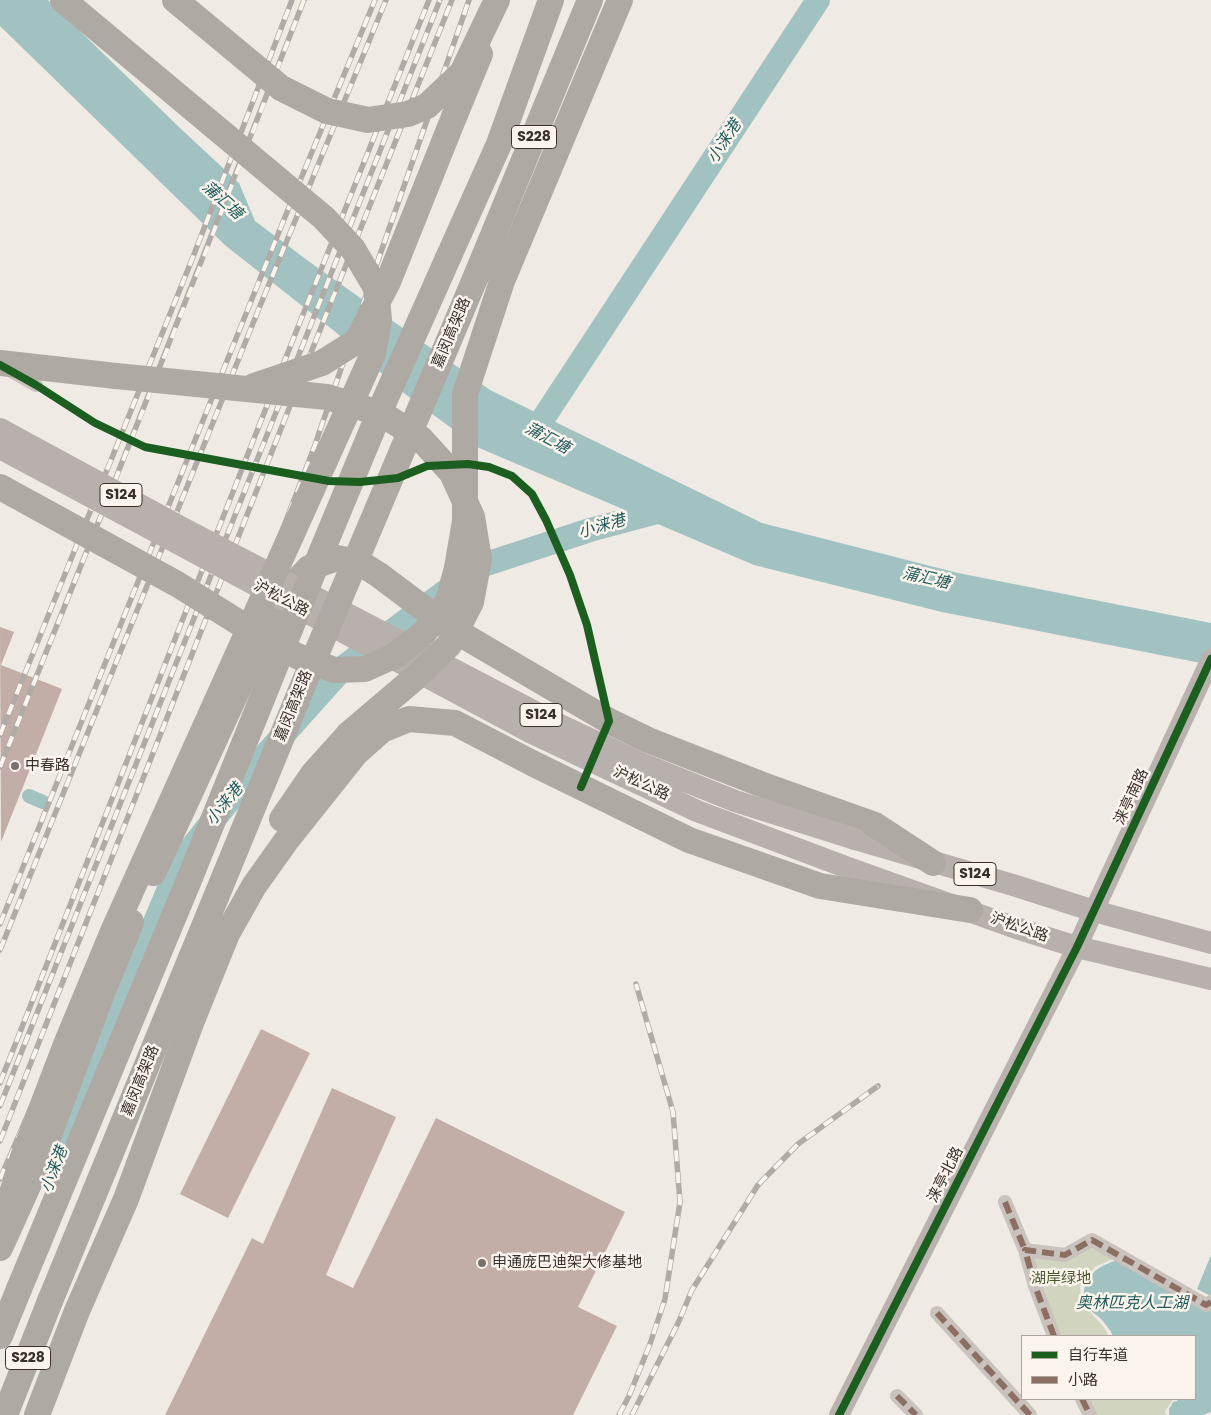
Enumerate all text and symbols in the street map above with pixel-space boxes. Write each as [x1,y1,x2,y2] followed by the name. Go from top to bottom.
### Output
[704,117,746,167] water label: 小涞港
[512,125,556,148] road number: S228
[198,178,246,224] water label: 蒲汇塘
[429,295,475,371] street label: 嘉闵高架路
[521,419,573,459] water label: 蒲汇塘
[100,484,142,506] road number: S124
[576,511,628,543] water label: 小涞港
[900,564,952,594] water label: 蒲汇塘
[250,577,312,621] street label: 沪松公路
[272,668,316,744] street label: 嘉闵高架路
[520,704,562,726] road number: S124
[25,757,70,775] place label: 中春路
[9,760,21,772] marker: 中春路
[610,763,672,805] street label: 沪松公路
[1111,766,1153,828] street label: 涞亭南路
[202,780,248,830] water label: 小涞港
[954,862,996,886] road number: S124
[988,910,1050,946] street label: 沪松公路
[119,1043,163,1119] street label: 嘉闵高架路
[37,1144,73,1196] water label: 小涞港
[924,1144,968,1206] street label: 涞亭北路
[492,1254,642,1272] place label: 申通庞巴迪架大修基地
[476,1257,488,1269] marker: 申通庞巴迪架大修基地
[1031,1270,1091,1288] park label: 湖岸绿地
[1076,1294,1188,1314] water label: 奥林匹克人工湖
[1021,1335,1196,1400] legend
[1068,1344,1128,1365] text: 自行车道
[5,1346,50,1370] road number: S228
[1068,1369,1098,1390] text: 小路

